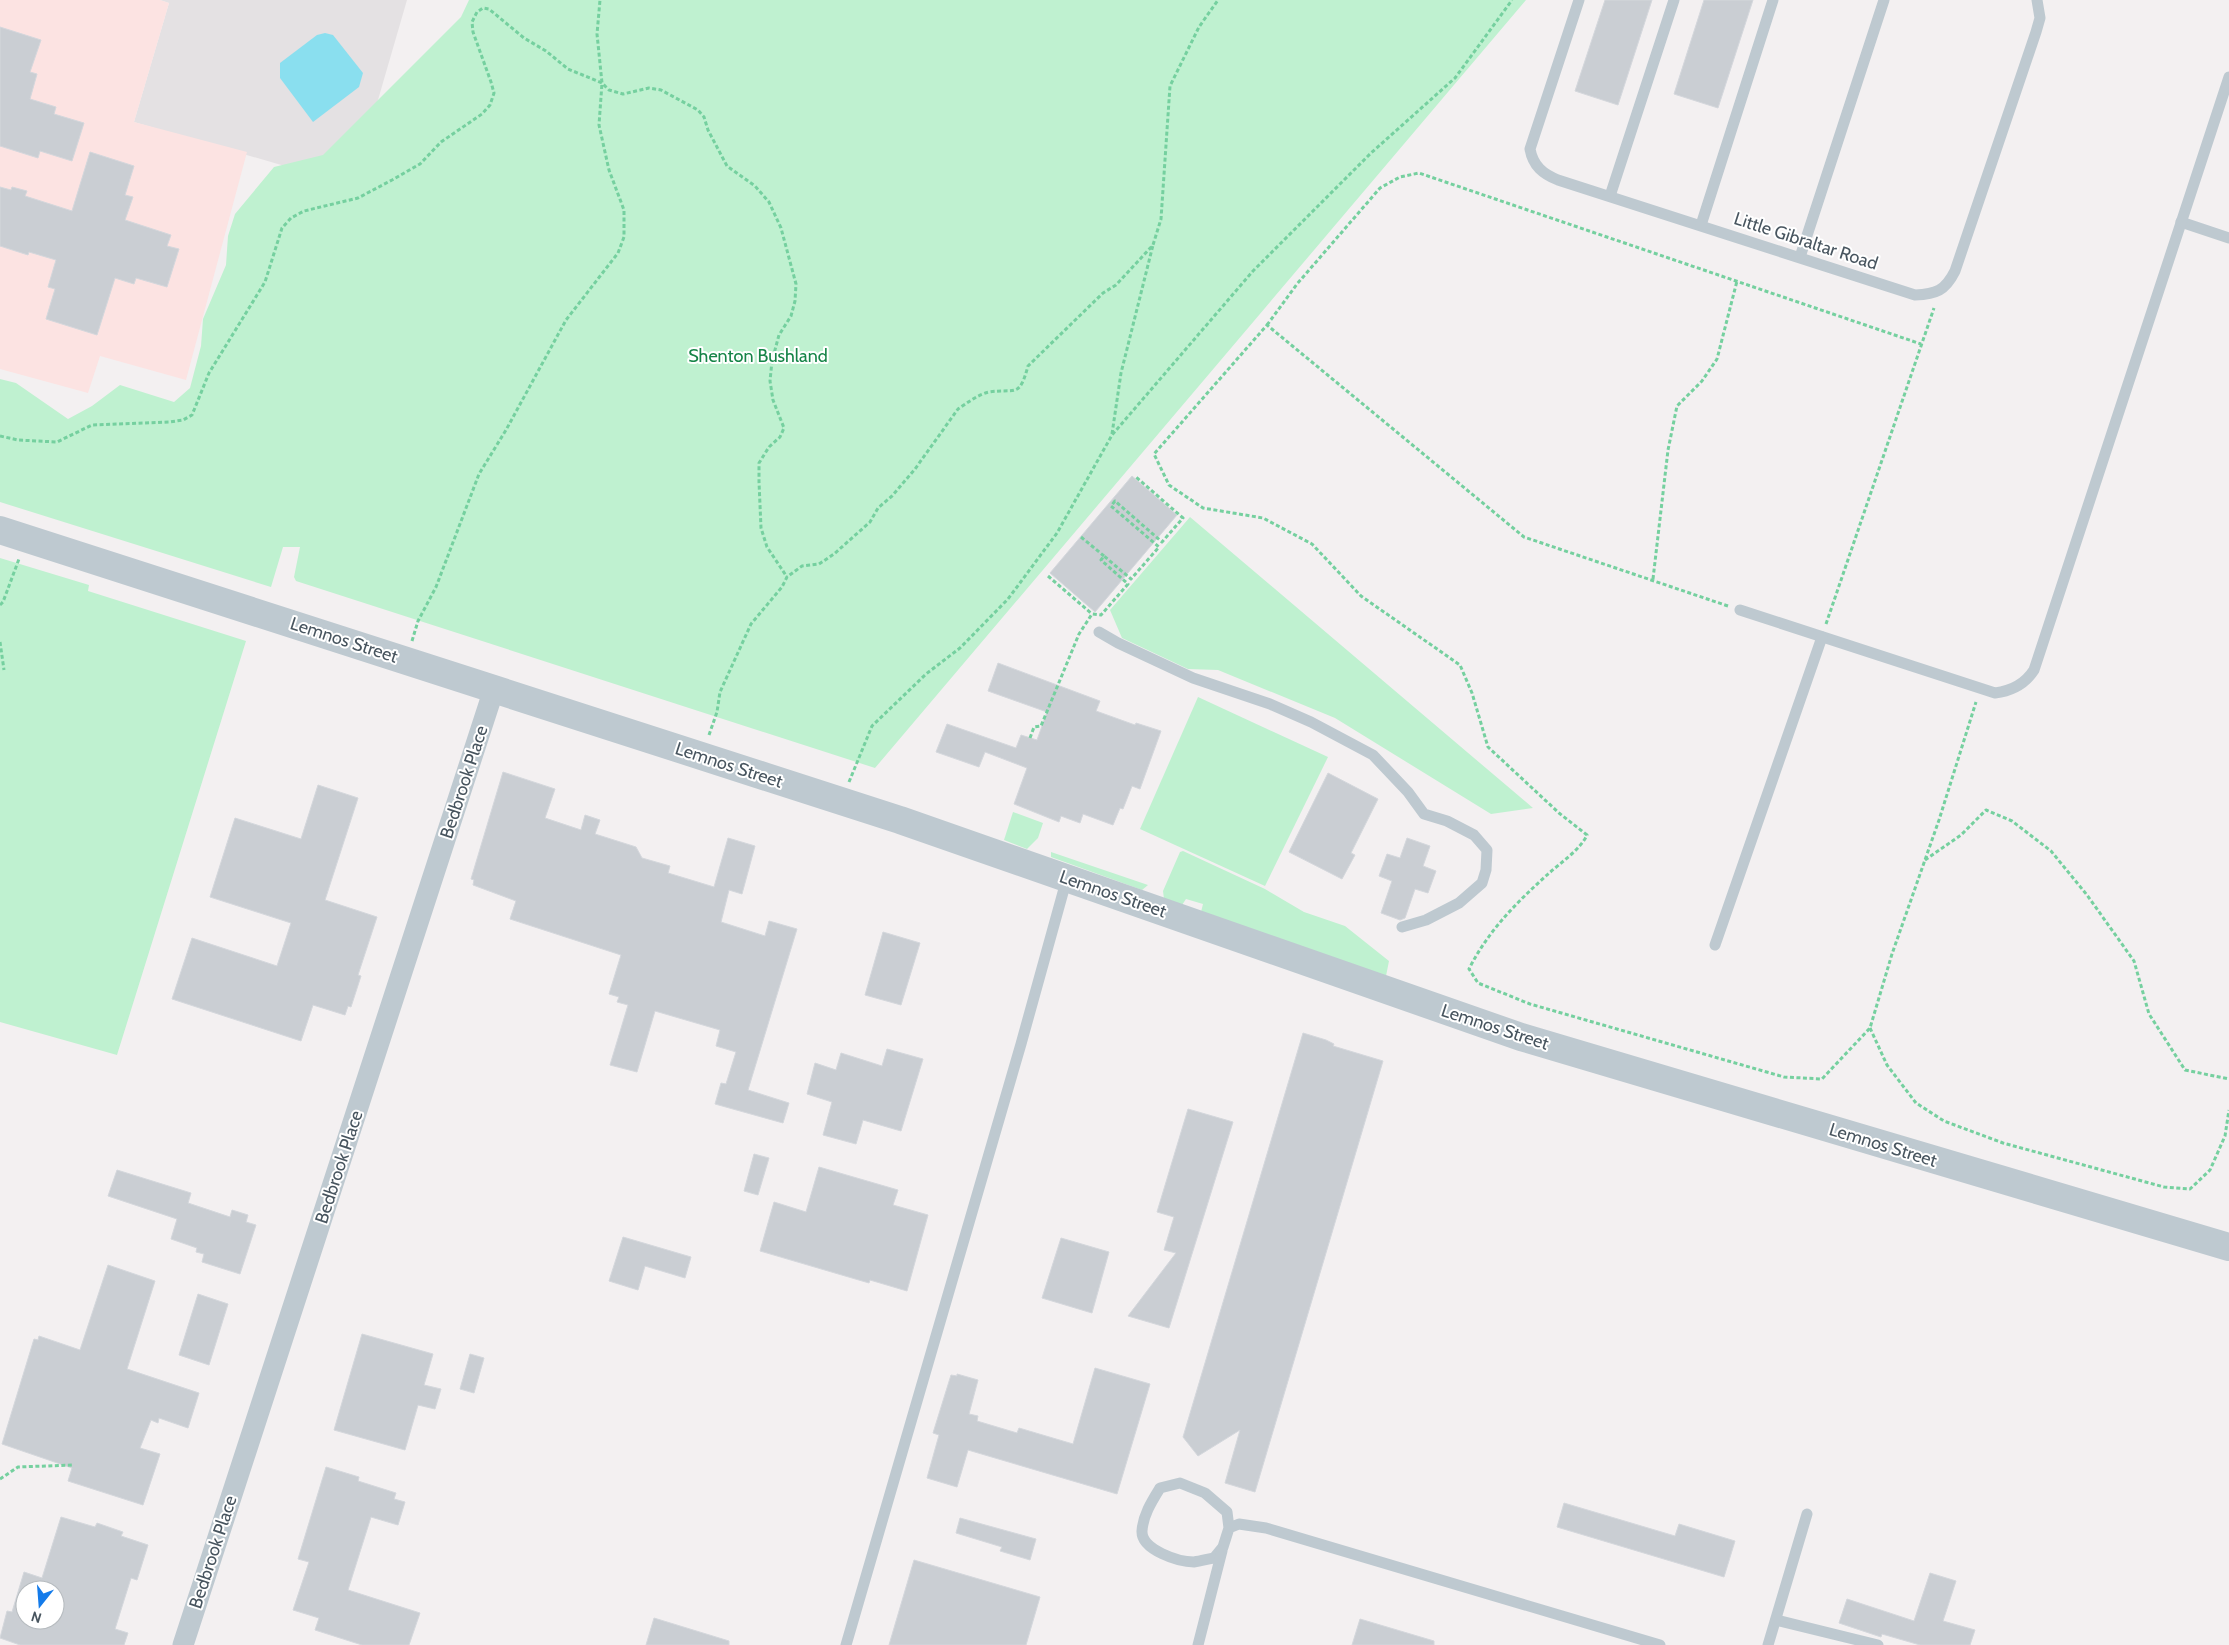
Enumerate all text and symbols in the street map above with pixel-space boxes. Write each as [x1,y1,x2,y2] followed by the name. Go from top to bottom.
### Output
[1731,207,1881,275] street label: Little Gibraltar Road
[688,345,828,367] park label: Shenton Bushland
[288,612,400,668] street label: Lemnos Street
[435,723,493,841] street label: Bedbrook Place
[673,737,785,793] street label: Lemnos Street
[1057,865,1169,923] street label: Lemnos Street
[1439,999,1551,1055] street label: Lemnos Street
[310,1108,368,1226] street label: Bedbrook Place
[1826,1118,1940,1172] street label: Lemnos Street
[184,1493,242,1611] street label: Bedbrook Place
[15,1580,65,1630] north arrow
[29,1607,44,1627] text: N

